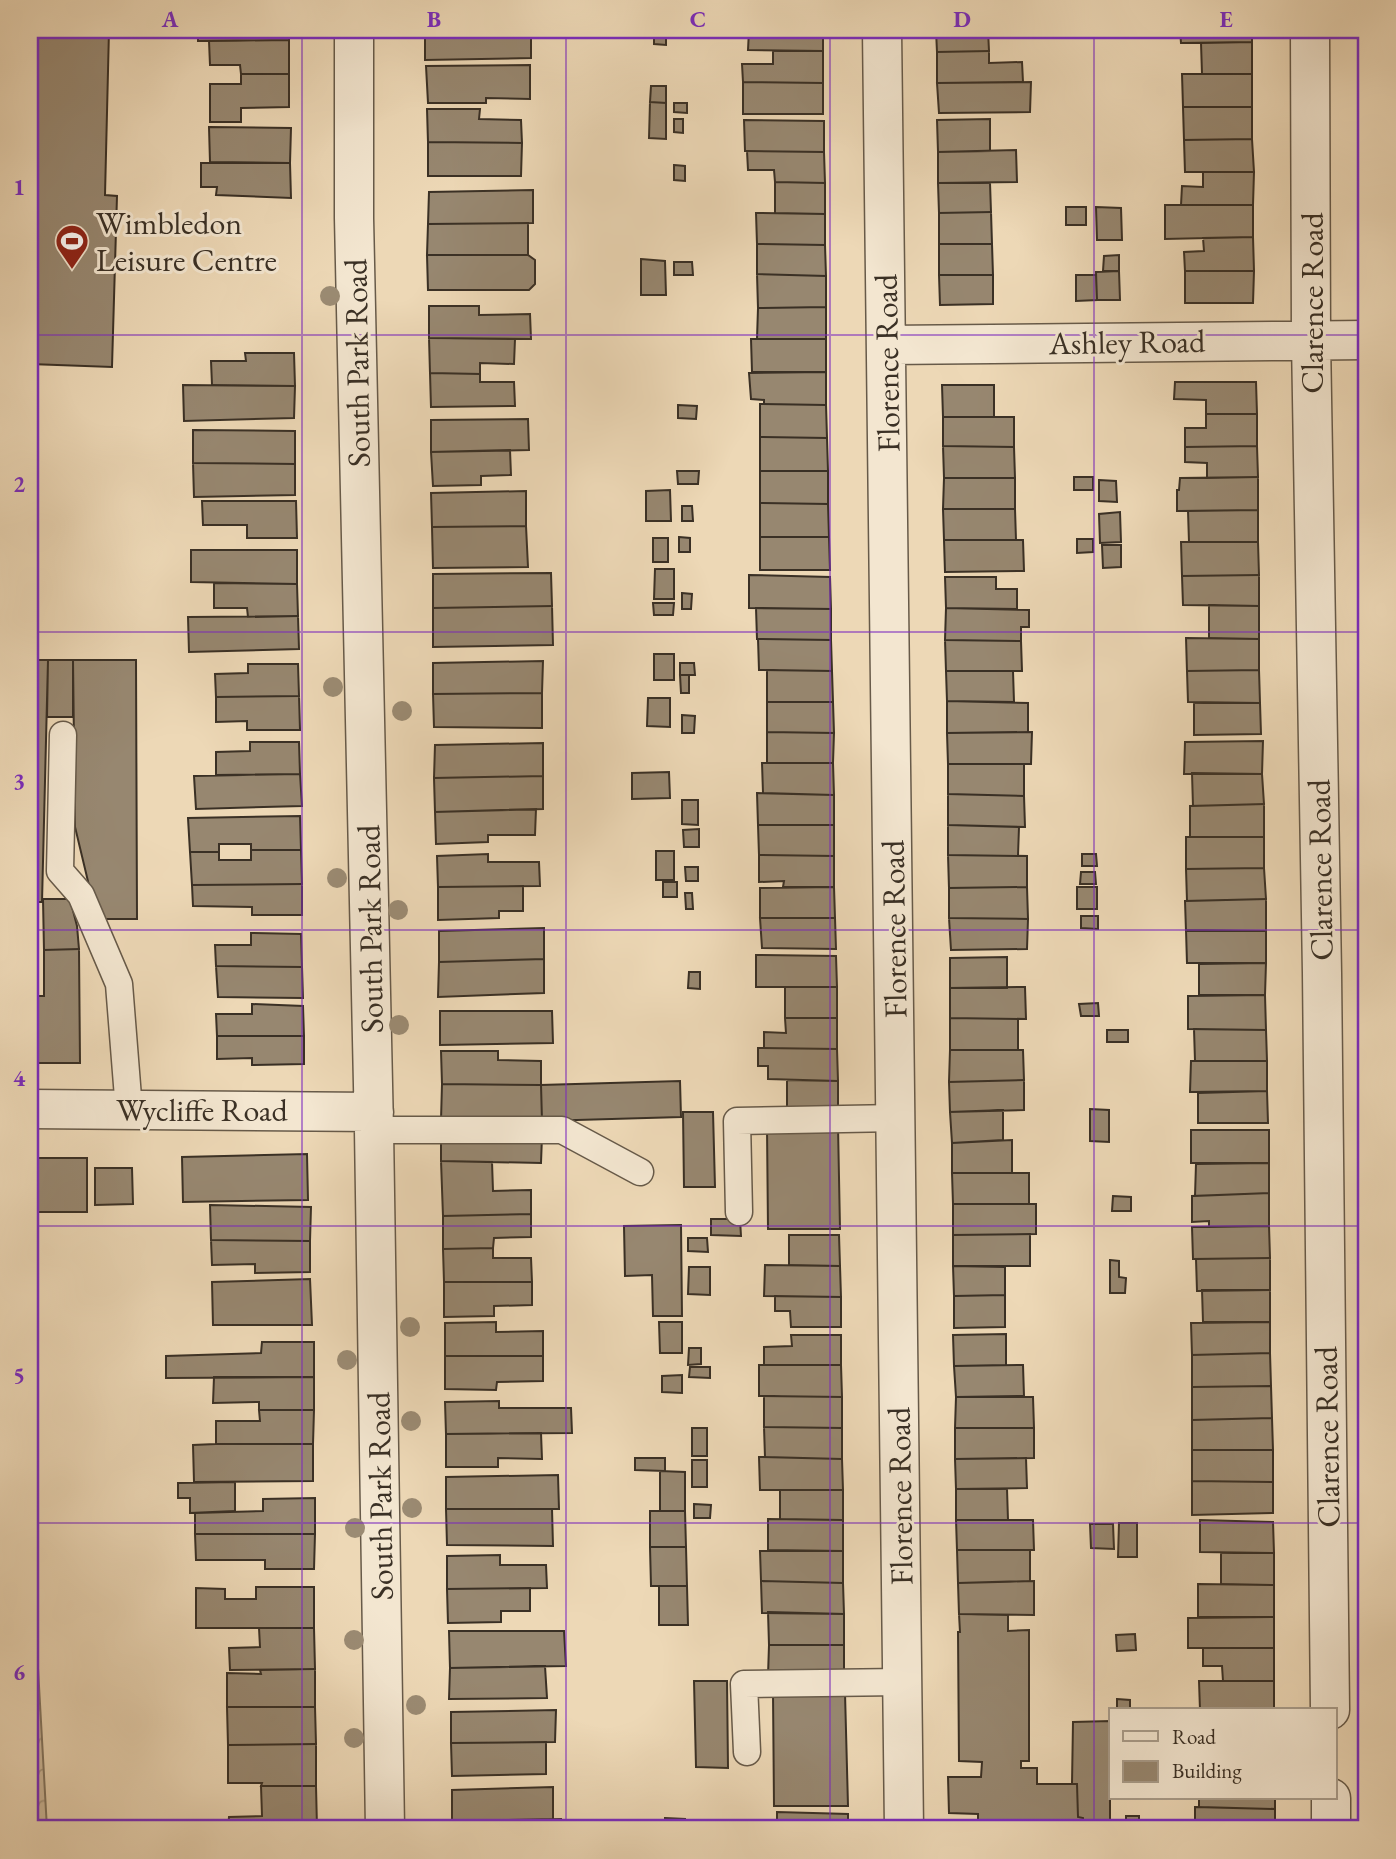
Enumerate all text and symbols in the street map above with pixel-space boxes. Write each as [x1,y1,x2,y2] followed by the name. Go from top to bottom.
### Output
[161,4,179,34] text: A
[427,4,441,34] text: B
[690,4,706,34] text: C
[953,4,971,34] text: D
[1219,4,1233,34] text: E
[13,172,25,202] text: 1
[96,202,277,281] place label: Wimbledon Leisure Centre
[1291,211,1333,394] street label: Clarence Road
[53,222,91,271] sports icon: Wimbledon Leisure Centre
[334,258,380,468] street label: South Park Road
[864,273,910,452] street label: Florence Road
[1047,320,1206,364] street label: Ashley Road
[13,469,25,499] text: 2
[13,766,25,796] text: 3
[1297,778,1343,961] street label: Clarence Road
[347,824,393,1034] street label: South Park Road
[871,839,917,1018] street label: Florence Road
[13,1063,26,1093] text: 4
[116,1089,288,1131] street label: Wycliffe Road
[1304,1345,1350,1528] street label: Clarence Road
[13,1360,25,1390] text: 5
[357,1391,403,1601] street label: South Park Road
[877,1406,923,1585] street label: Florence Road
[13,1657,25,1687] text: 6
[1109,1708,1336,1800] legend
[1172,1723,1216,1750] text: Road
[1172,1757,1242,1784] text: Building

